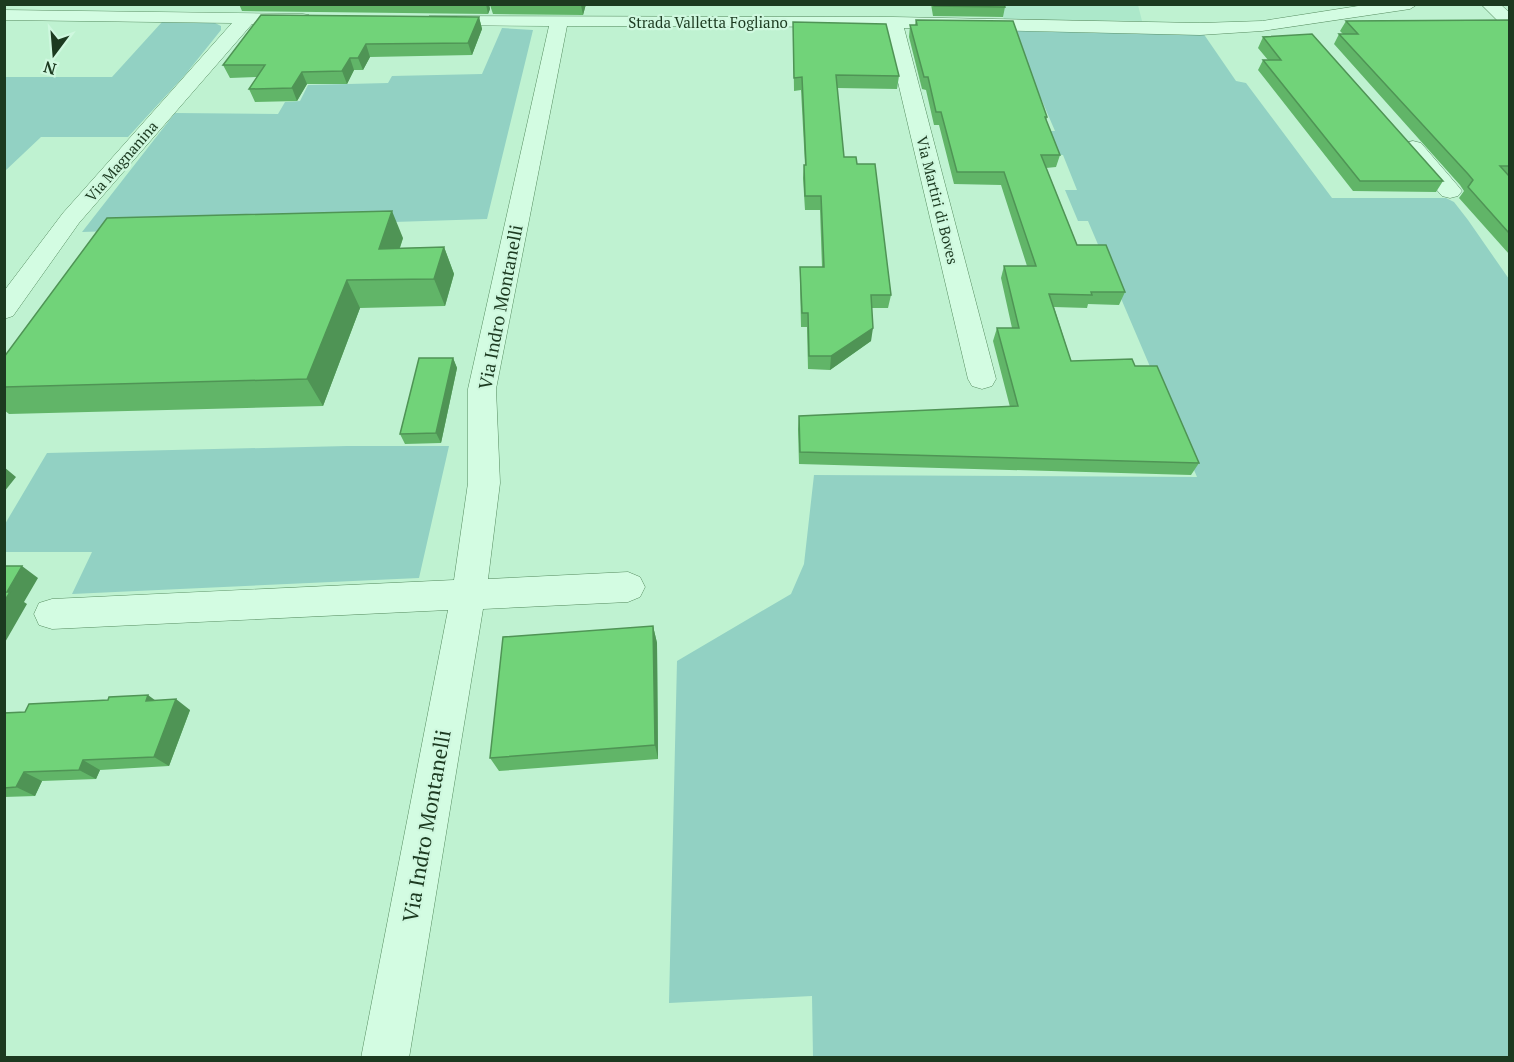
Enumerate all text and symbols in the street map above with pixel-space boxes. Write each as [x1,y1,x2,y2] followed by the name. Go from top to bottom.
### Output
[628,12,788,32] street label: Strada Valletta Fogliano
[24,24,84,84] north arrow
[41,56,59,81] text: N
[80,116,162,206] street label: Via Magnanina
[912,134,964,266] street label: Via Martiri di Boves
[472,223,528,391] street label: Via Indro Montanelli
[395,727,457,925] street label: Via Indro Montanelli

